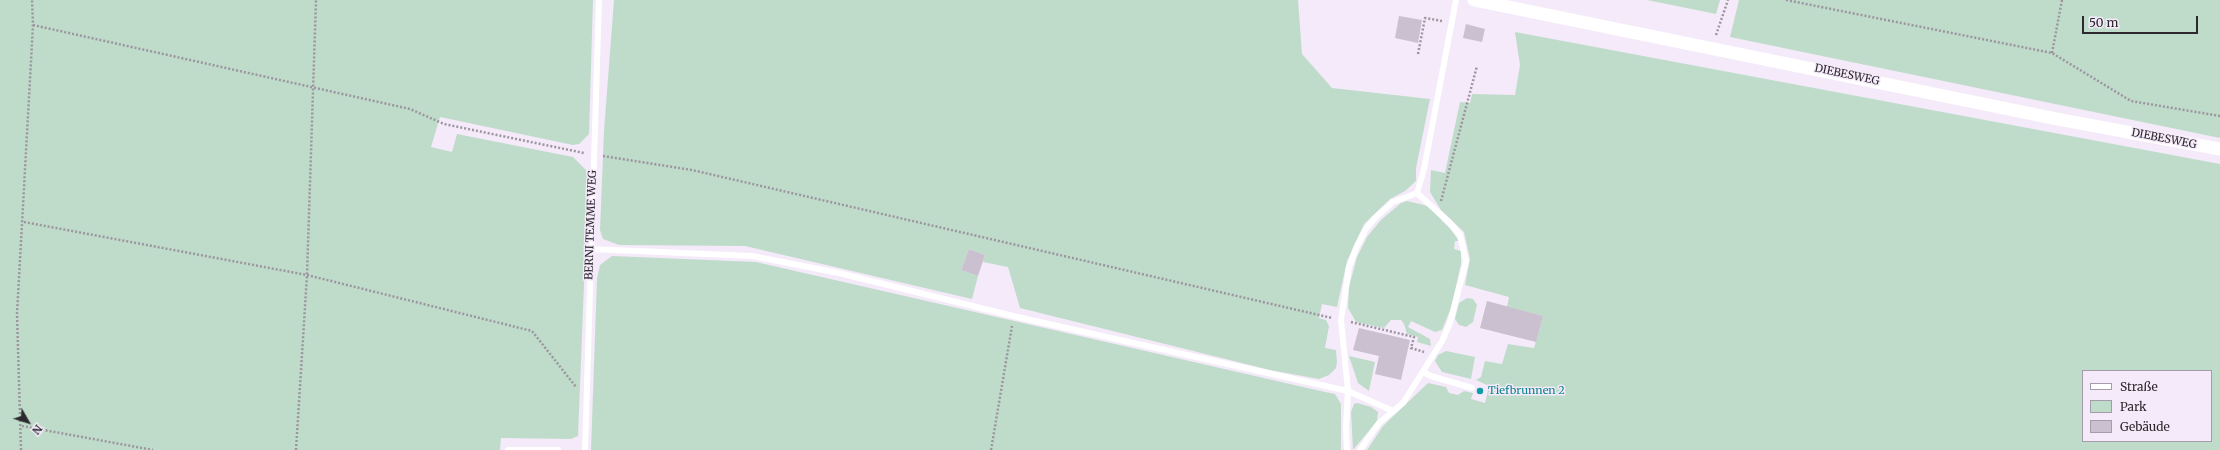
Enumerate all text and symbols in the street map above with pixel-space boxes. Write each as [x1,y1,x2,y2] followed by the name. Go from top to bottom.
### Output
[2084,8,2200,34] scale bar
[2089,15,2118,30] text: 50 m
[1813,62,1881,88] street label: DIEBESWEG
[2130,126,2198,152] street label: DIEBESWEG
[582,170,600,280] street label: BERNI TEMME WEG
[2082,370,2212,442] legend
[2120,379,2158,394] text: Straße
[1488,384,1565,398] place label: Tiefbrunnen 2
[1475,386,1485,396] marker: Tiefbrunnen 2
[2120,399,2147,414] text: Park
[8,402,48,442] north arrow
[2120,419,2170,434] text: Gebäude
[29,422,46,437] text: N

